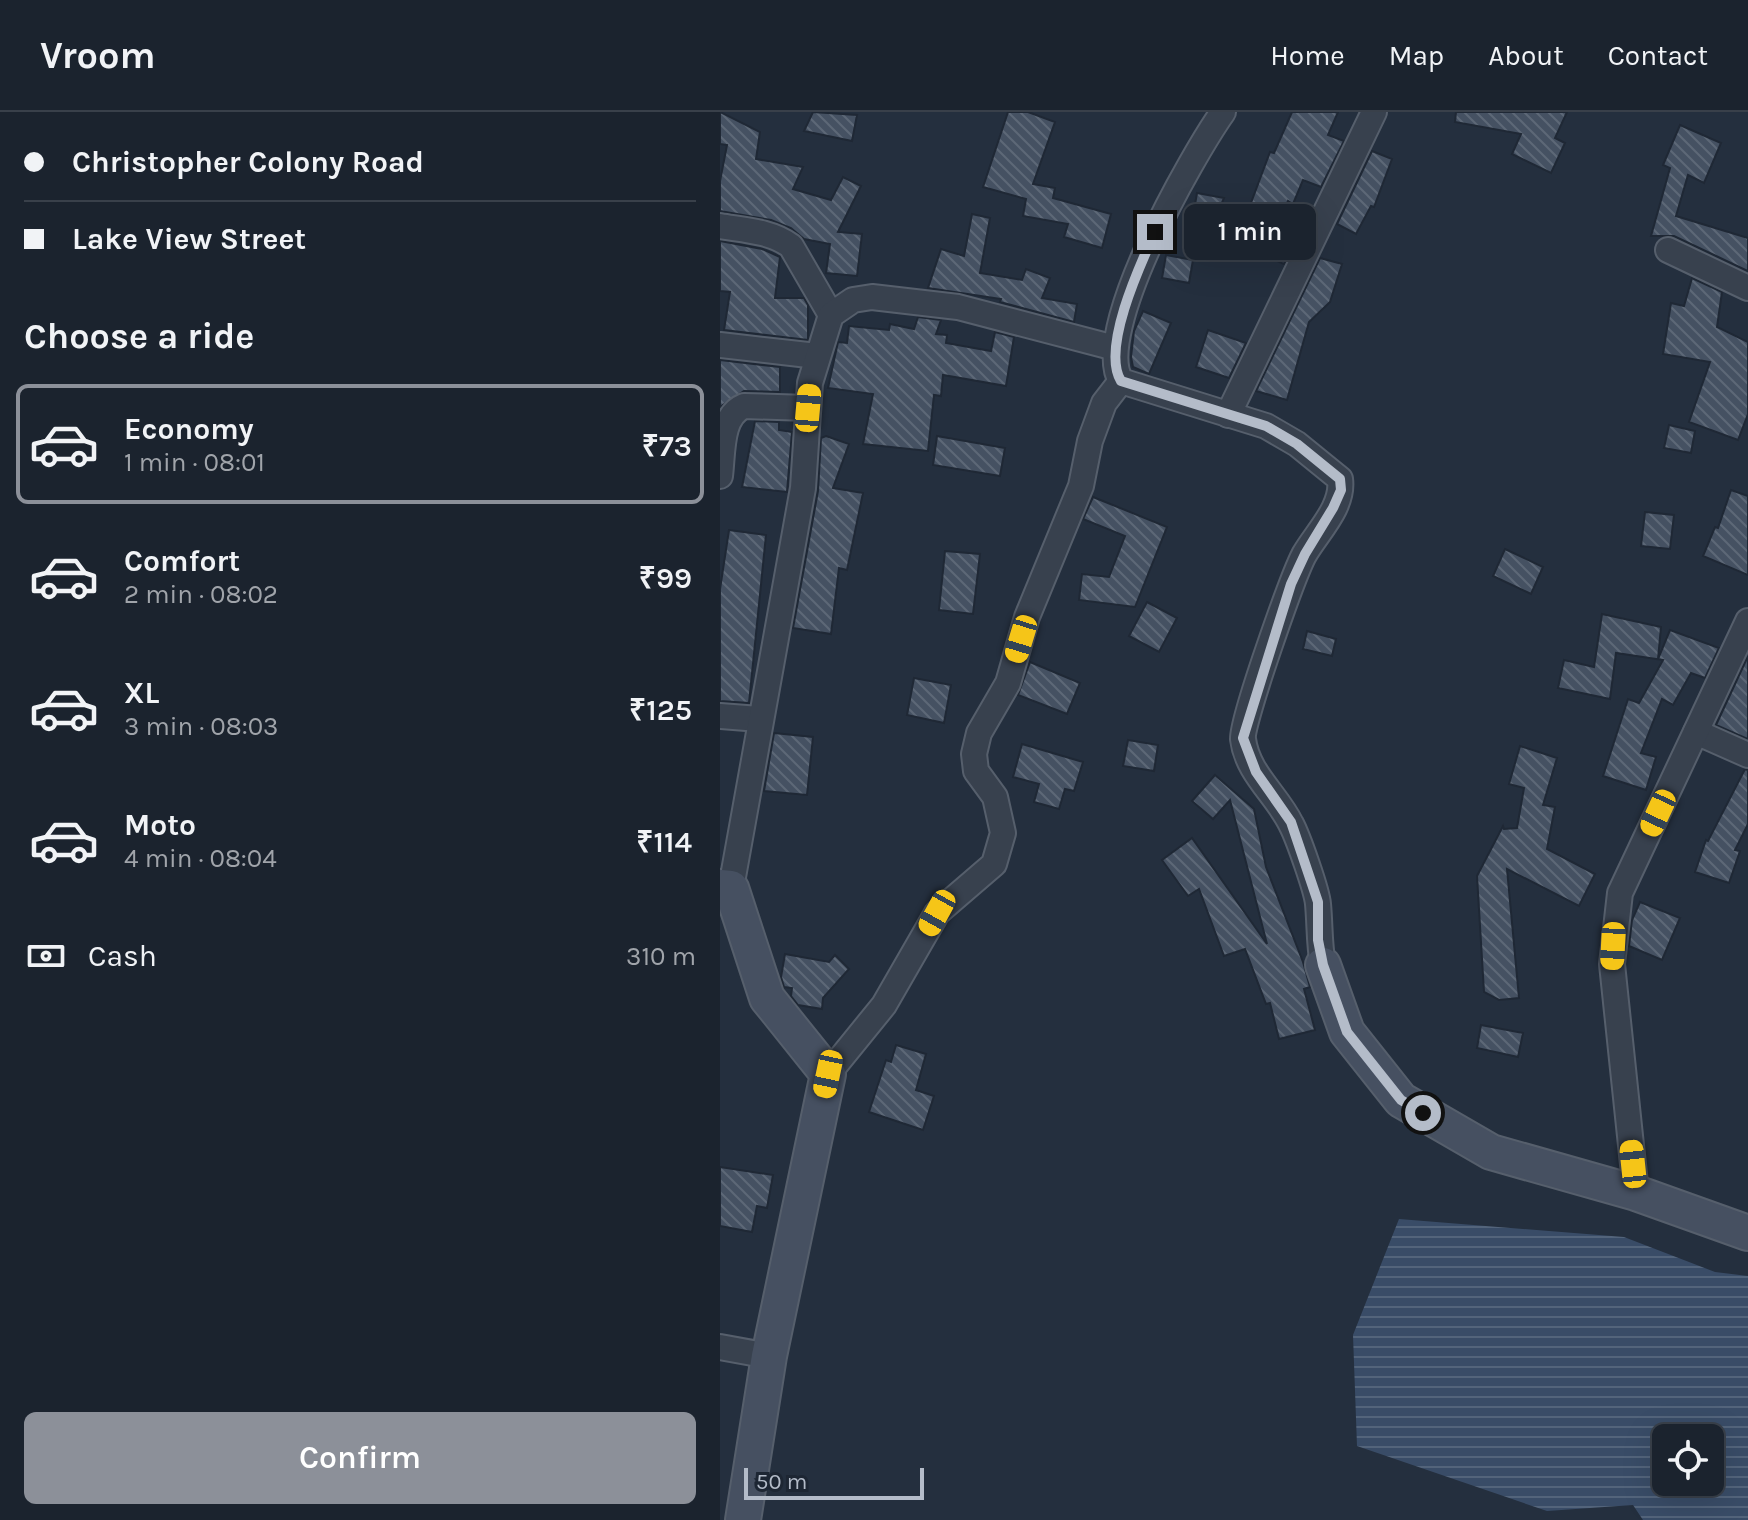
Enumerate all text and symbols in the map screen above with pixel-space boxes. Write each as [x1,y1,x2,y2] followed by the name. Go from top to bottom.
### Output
[40,33,156,78] text: Vroom
[1270,39,1345,72] text: Home
[1389,39,1444,72] text: Map
[1488,39,1564,72] text: About
[1608,39,1708,72] text: Contact
[72,144,424,180] text: Christopher Colony Road
[1183,204,1315,260] callout: 1 min
[1137,214,1173,250] route end
[1218,216,1282,247] text: 1 min
[72,221,306,257] text: Lake View Street
[24,315,254,357] text: Choose a ride
[794,383,822,433] car
[28,408,100,480] icon: car
[124,411,254,447] text: Economy
[642,428,692,464] text: ₹73
[124,447,265,478] text: 1 min · 08:01
[28,540,100,612] icon: car
[124,543,240,579] text: Comfort
[639,560,692,596] text: ₹99
[124,579,278,610] text: 2 min · 08:02
[1003,613,1039,665] car
[28,672,100,744] icon: car
[124,675,159,711] text: XL
[629,692,692,728] text: ₹125
[124,711,278,742] text: 3 min · 08:03
[1637,786,1679,840] car
[28,804,100,876] icon: car
[124,807,196,843] text: Moto
[636,824,692,860] text: ₹114
[124,843,277,874] text: 4 min · 08:04
[915,886,959,940] car
[1600,921,1626,971] car
[24,934,68,978] icon: cash
[88,938,157,974] text: Cash
[626,941,696,972] text: 310 m
[811,1048,845,1100] car
[1405,1095,1441,1131] route start
[1619,1139,1647,1189] car
[24,1412,696,1504] button: Confirm
[1652,1424,1724,1496] map controls
[1652,1424,1724,1496] button: locate
[744,1464,924,1500] scale bar
[756,1469,807,1495] text: 50 m

